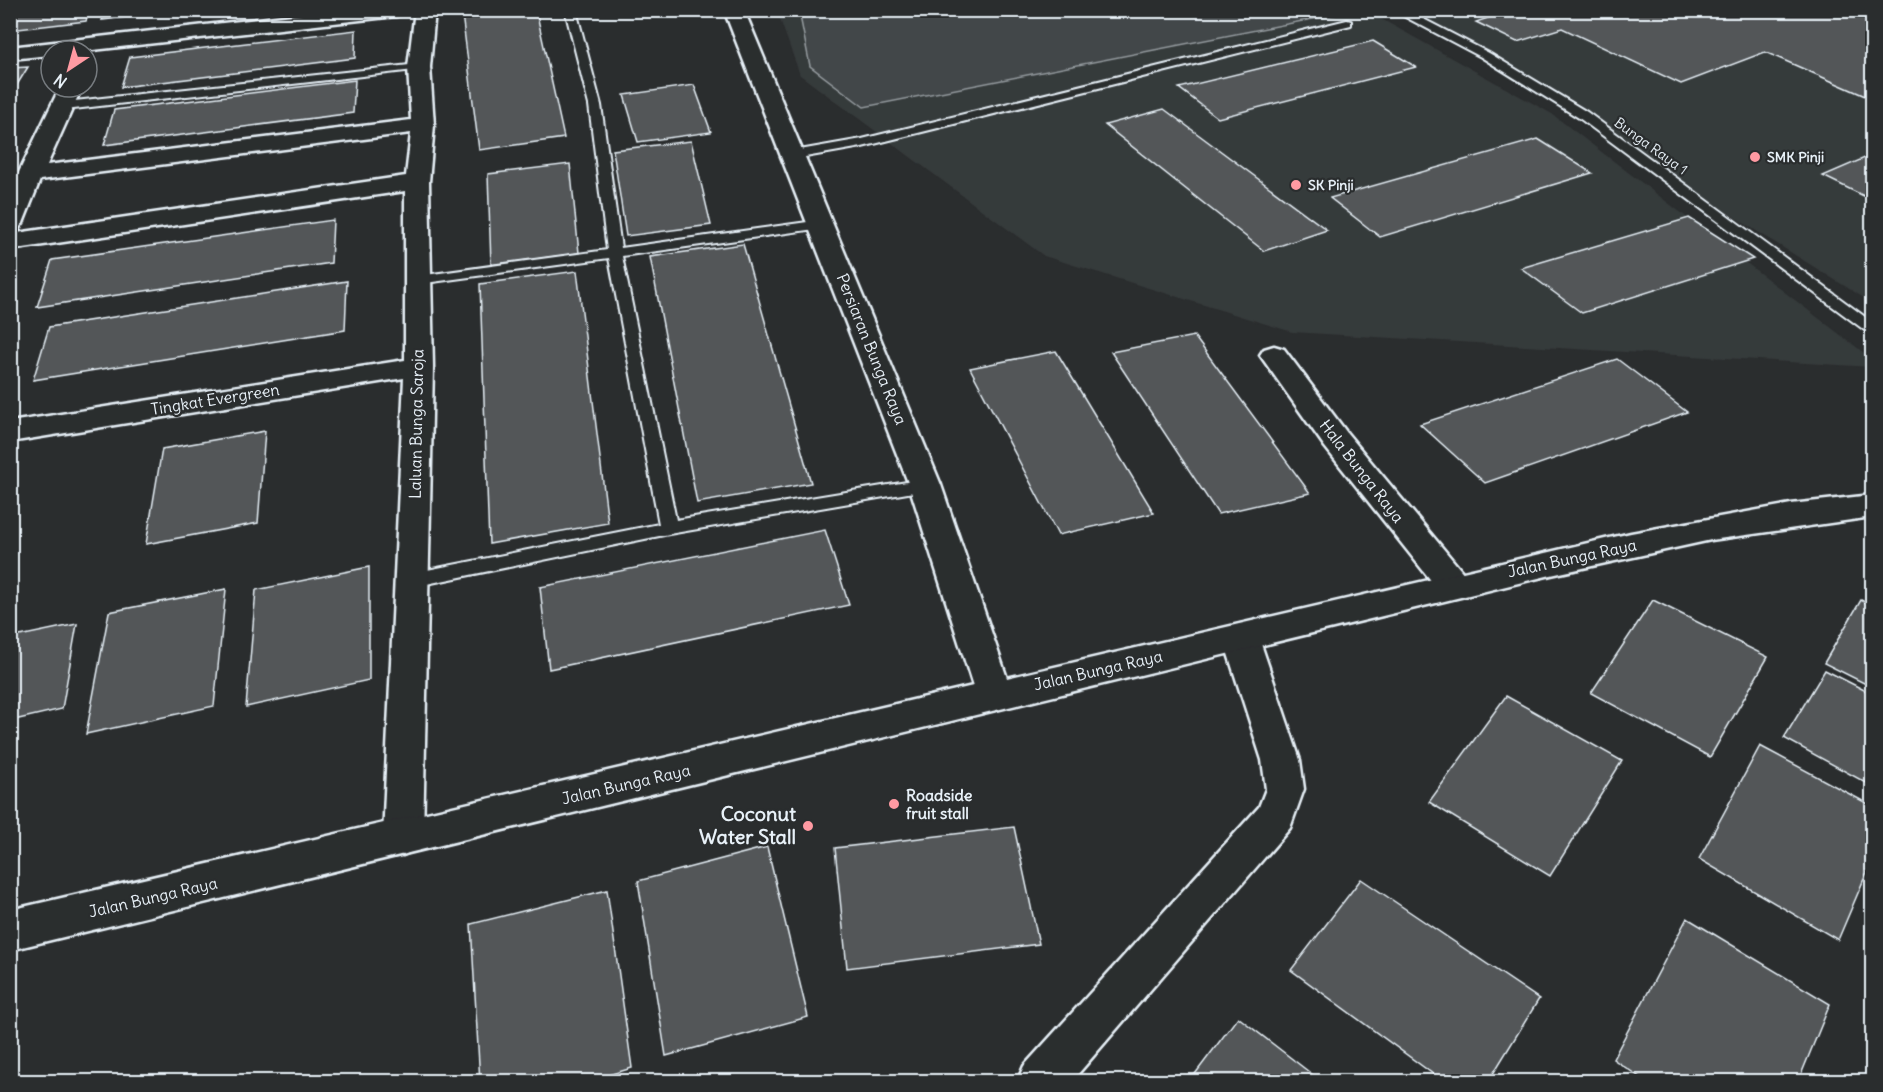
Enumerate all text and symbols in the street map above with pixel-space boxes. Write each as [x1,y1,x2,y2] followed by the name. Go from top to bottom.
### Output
[39,39,99,99] north arrow
[50,70,71,92] text: N
[1611,113,1691,179] street label: Bunga Raya 1
[1767,148,1824,166] place label: SMK Pinji
[1748,150,1762,164] marker: SMK Pinji
[1308,176,1354,194] place label: SK Pinji
[1289,178,1303,192] marker: SK Pinji
[833,271,911,427] street label: Persiaran Bunga Raya
[405,349,427,499] street label: Laluan Bunga Saroja
[149,379,281,419] street label: Tingkat Evergreen
[1315,415,1409,527] street label: Hala Bunga Raya
[1506,535,1638,581] street label: Jalan Bunga Raya
[1032,645,1164,695] street label: Jalan Bunga Raya
[560,759,692,809] street label: Jalan Bunga Raya
[906,785,973,823] place label: Roadside fruit stall
[887,797,901,811] marker: Roadside fruit stall
[699,801,796,849] place label: Coconut Water Stall
[801,819,815,833] marker: Coconut Water Stall
[87,872,219,922] street label: Jalan Bunga Raya

